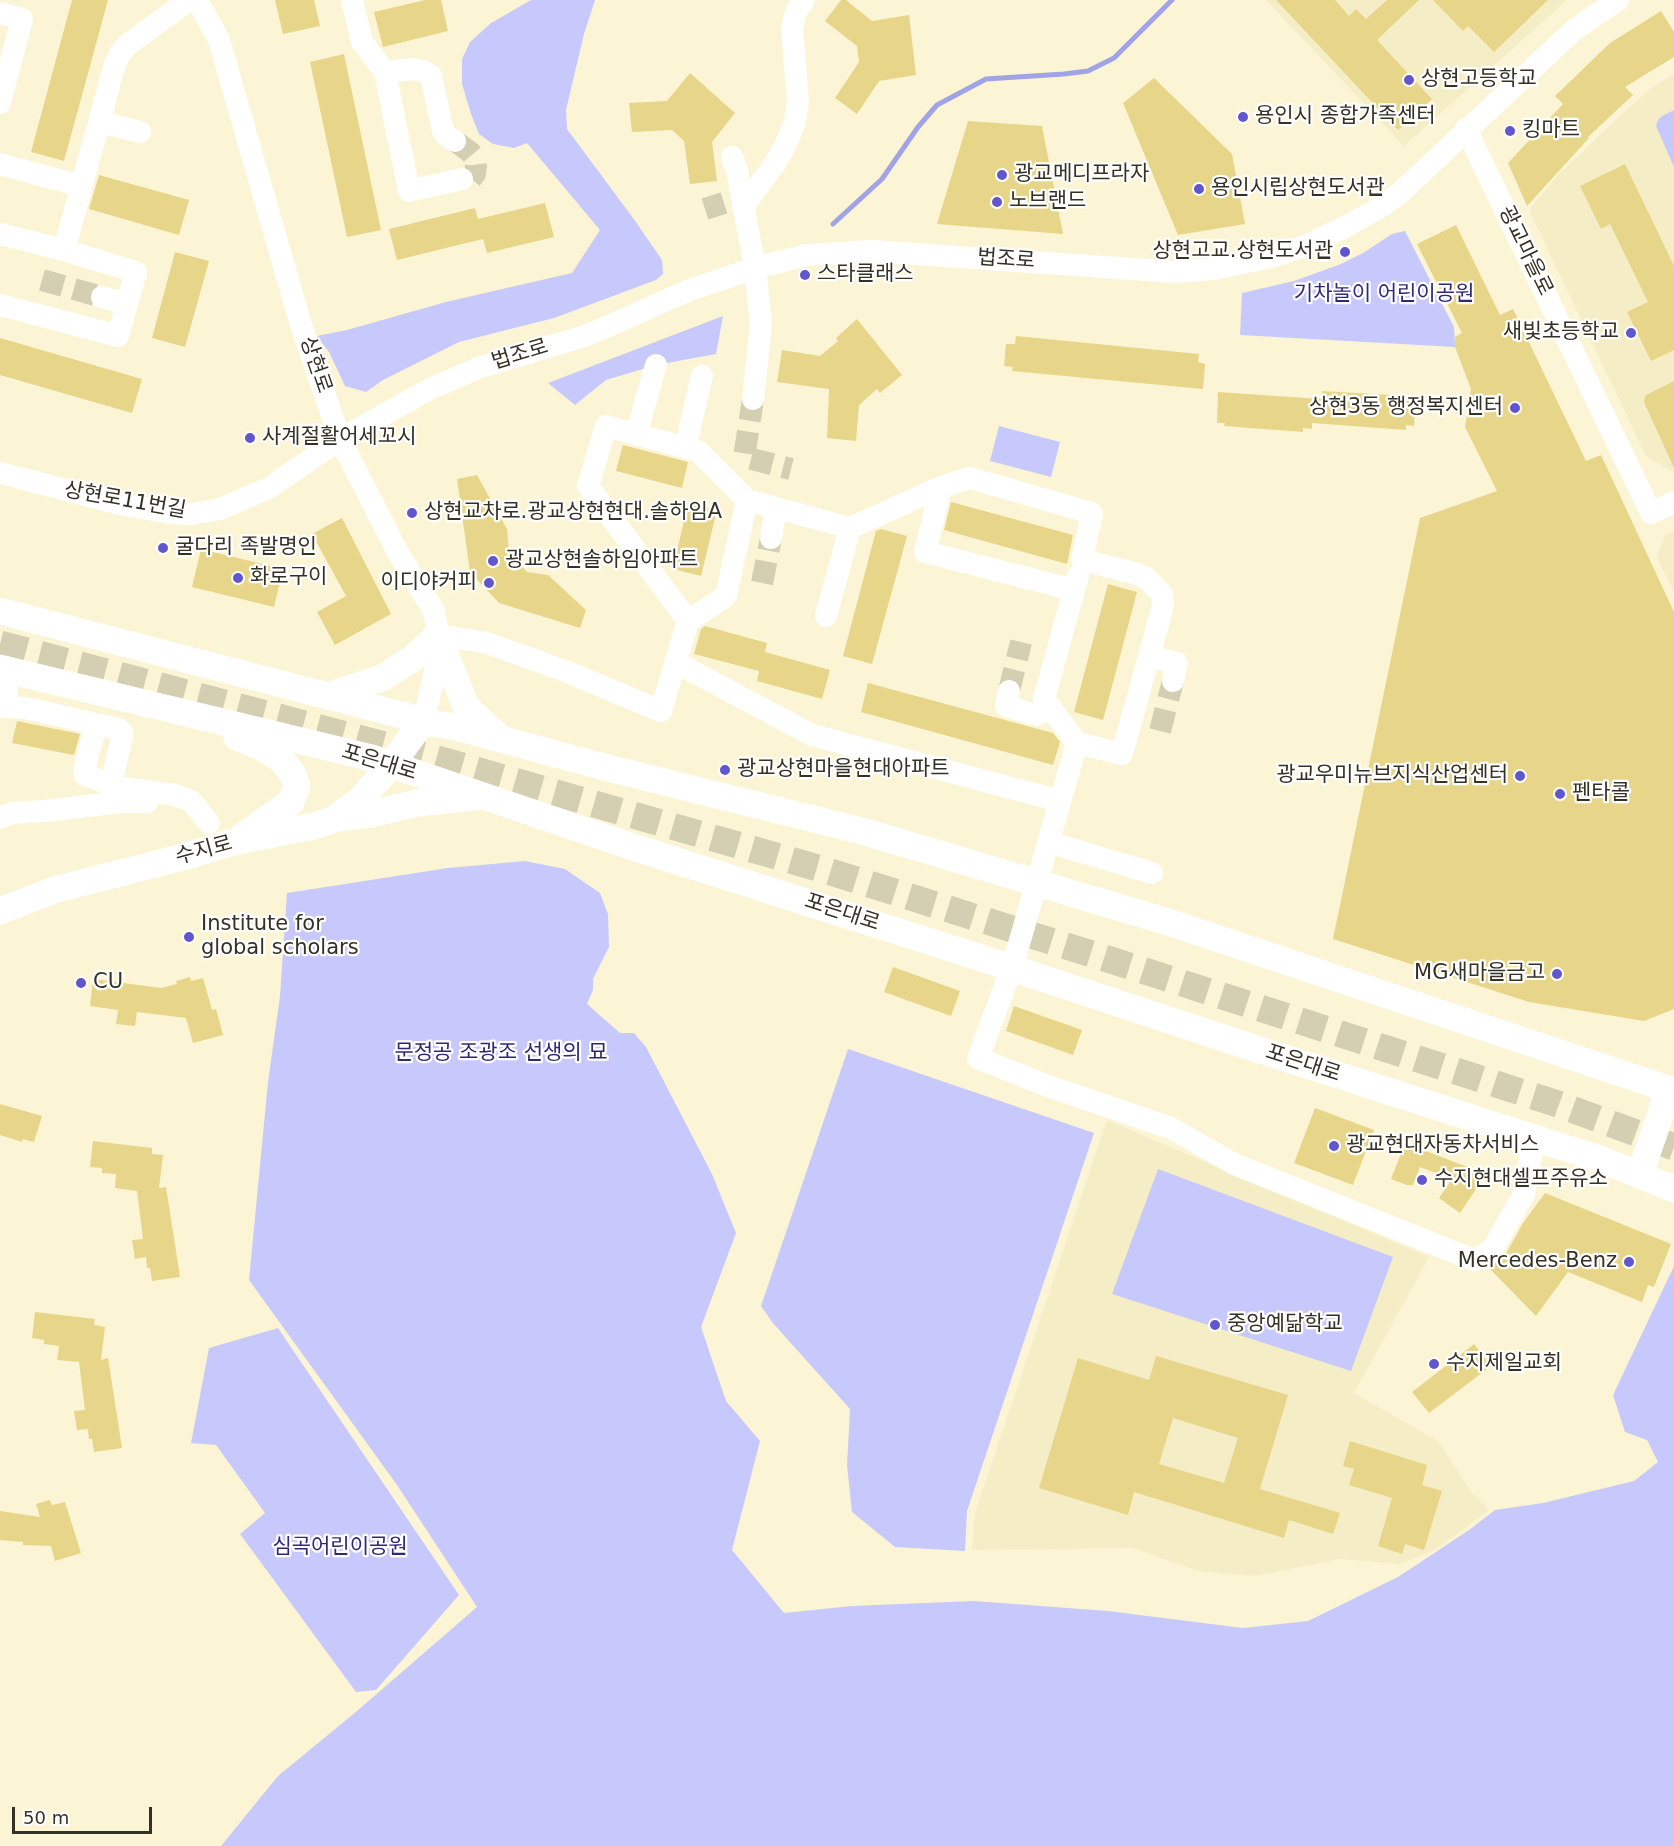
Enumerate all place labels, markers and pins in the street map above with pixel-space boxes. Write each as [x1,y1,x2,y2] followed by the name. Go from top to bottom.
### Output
[1421,67,1537,93] place label: 상현고등학교
[1402,73,1416,87] marker: 상현고등학교
[1255,104,1436,130] place label: 용인시 종합가족센터
[1236,110,1250,124] marker: 용인시 종합가족센터
[1522,118,1580,144] place label: 킹마트
[1503,124,1517,138] marker: 킹마트
[1014,162,1149,188] place label: 광교메디프라자
[995,168,1009,182] marker: 광교메디프라자
[1211,176,1385,202] place label: 용인시립상현도서관
[1192,182,1206,196] marker: 용인시립상현도서관
[1009,189,1086,215] place label: 노브랜드
[990,195,1004,209] marker: 노브랜드
[1152,239,1333,265] place label: 상현고교.상현도서관
[1338,245,1352,259] marker: 상현고교.상현도서관
[817,262,914,288] place label: 스타클래스
[798,268,812,282] marker: 스타클래스
[1503,320,1619,346] place label: 새빛초등학교
[1624,326,1638,340] marker: 새빛초등학교
[1309,395,1503,421] place label: 상현3동 행정복지센터
[1508,401,1522,415] marker: 상현3동 행정복지센터
[262,425,417,451] place label: 사계절활어세꼬시
[243,431,257,445] marker: 사계절활어세꼬시
[424,500,722,526] place label: 상현교차로.광교상현현대.솔하임A
[405,506,419,520] marker: 상현교차로.광교상현현대.솔하임A
[175,535,317,561] place label: 굴다리 족발명인
[156,541,170,555] marker: 굴다리 족발명인
[505,548,698,574] place label: 광교상현솔하임아파트
[486,554,500,568] marker: 광교상현솔하임아파트
[250,565,327,591] place label: 화로구이
[380,570,477,596] place label: 이디야커피
[231,571,245,585] marker: 화로구이
[482,576,496,590] marker: 이디야커피
[737,757,950,783] place label: 광교상현마을현대아파트
[718,763,732,777] marker: 광교상현마을현대아파트
[1276,763,1508,789] place label: 광교우미뉴브지식산업센터
[1513,769,1527,783] marker: 광교우미뉴브지식산업센터
[1572,781,1630,807] place label: 펜타콜
[1553,787,1567,801] marker: 펜타콜
[201,912,359,962] place label: Institute for global scholars
[182,930,196,944] marker: Institute for global scholars
[1414,961,1545,987] place label: MG새마을금고
[1550,967,1564,981] marker: MG새마을금고
[93,970,123,996] place label: CU
[74,976,88,990] marker: CU
[1346,1133,1539,1159] place label: 광교현대자동차서비스
[1327,1139,1341,1153] marker: 광교현대자동차서비스
[1434,1167,1608,1193] place label: 수지현대셀프주유소
[1415,1173,1429,1187] marker: 수지현대셀프주유소
[1458,1249,1617,1275] place label: Mercedes-Benz
[1622,1255,1636,1269] marker: Mercedes-Benz
[1227,1312,1343,1338] place label: 중앙예닮학교
[1208,1318,1222,1332] marker: 중앙예닮학교
[1446,1351,1562,1377] place label: 수지제일교회
[1427,1357,1441,1371] marker: 수지제일교회

